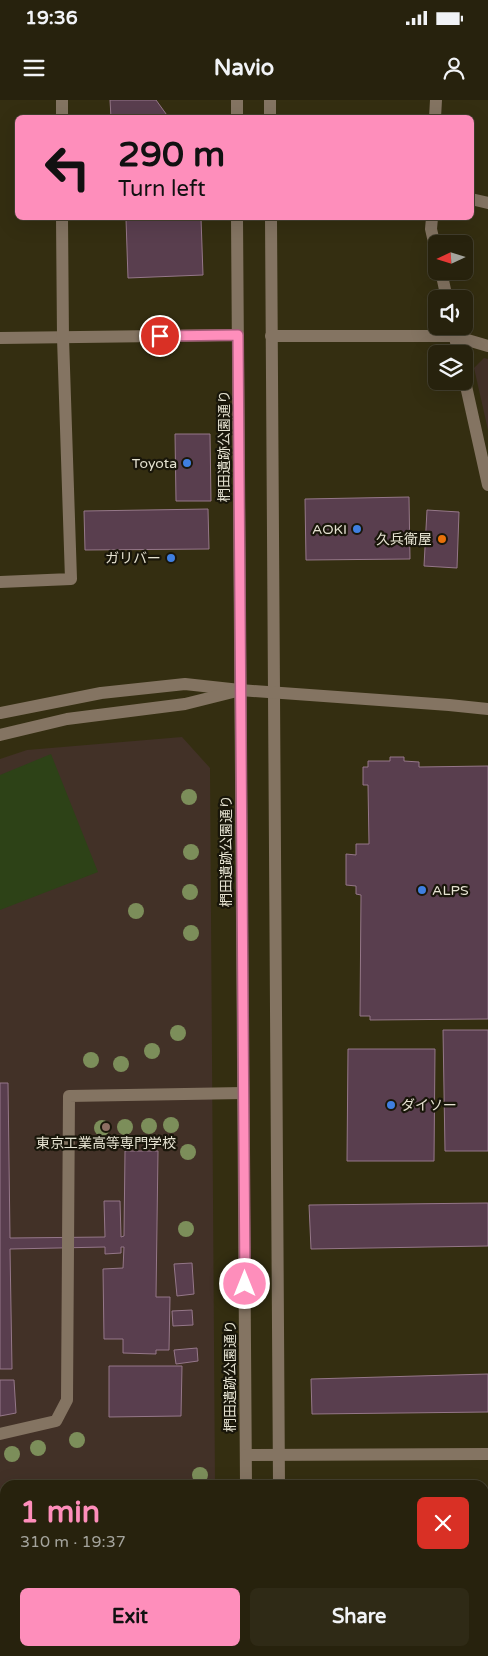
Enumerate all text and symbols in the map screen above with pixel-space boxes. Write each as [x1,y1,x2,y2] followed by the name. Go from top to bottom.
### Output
[25,7,78,29] text: 19:36
[20,54,48,82] icon: menu
[440,54,468,82] icon: person
[214,55,274,81] text: Navio
[118,134,225,176] text: 290 m
[35,135,100,200] icon: left
[118,176,206,202] text: Turn left
[428,235,472,280] north arrow
[428,235,473,390] map controls
[428,290,473,335] button: sound
[139,315,181,357] pin
[146,322,174,350] icon: arrive
[428,345,473,390] button: layers
[216,390,233,502] street label: 椚田遺跡公園通り
[132,455,177,472] place label: Toyota
[181,457,193,469] marker: Toyota
[312,521,347,538] place label: AOKI
[351,523,363,535] marker: AOKI
[376,531,432,548] place label: 久兵衛屋
[436,533,448,545] marker: 久兵衛屋
[105,550,161,567] place label: ガリバー
[165,552,177,564] marker: ガリバー
[218,795,235,907] street label: 椚田遺跡公園通り
[432,882,469,899] place label: ALPS
[416,884,428,896] marker: ALPS
[401,1097,457,1114] place label: ダイソー
[385,1099,397,1111] marker: ダイソー
[100,1121,112,1133] marker: 東京工業高等専門学校
[36,1135,176,1152] place label: 東京工業高等専門学校
[218,1257,270,1309] position arrow
[222,1320,239,1432] street label: 椚田遺跡公園通り
[20,1494,100,1531] text: 1 min
[417,1497,469,1549] button: close
[20,1532,126,1552] text: 310 m · 19:37
[20,1588,240,1646] button: Exit
[250,1588,469,1646] button: Share

